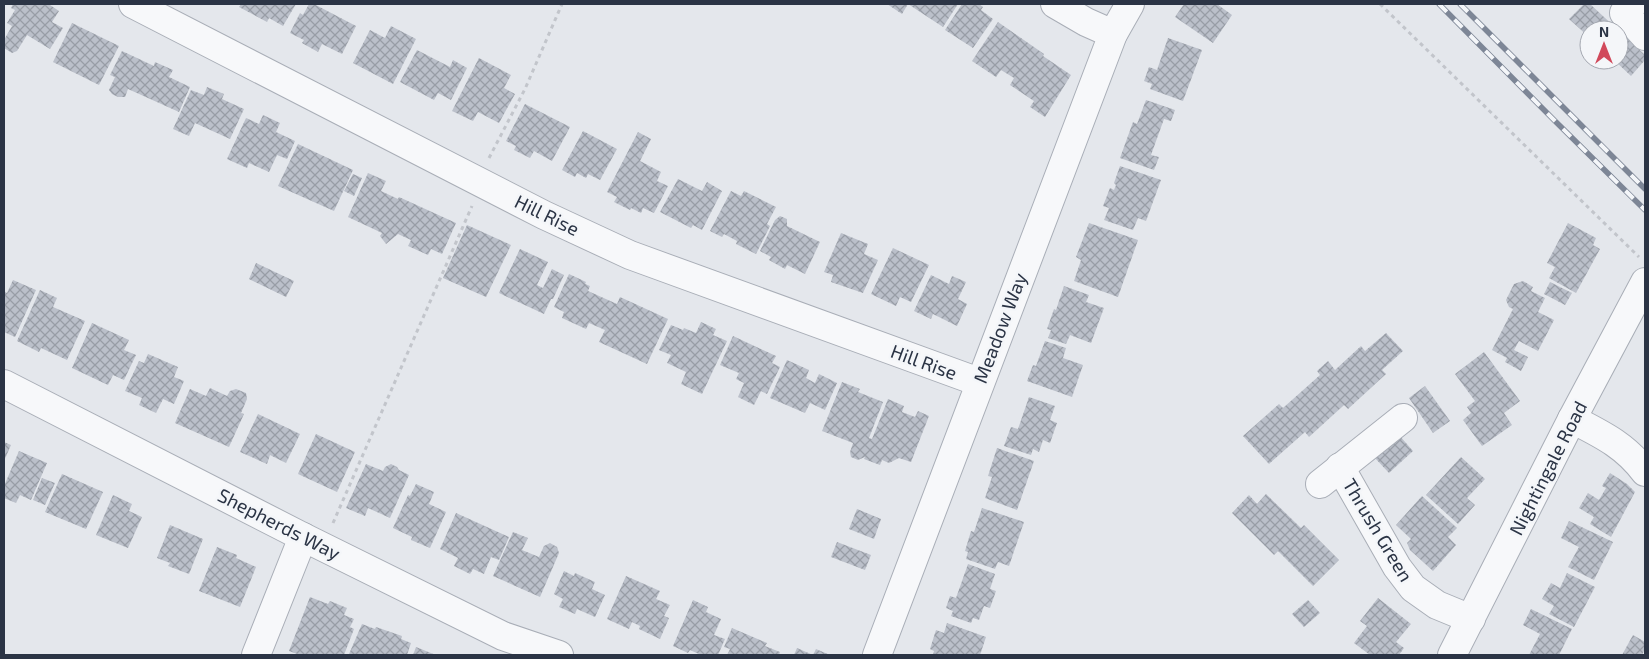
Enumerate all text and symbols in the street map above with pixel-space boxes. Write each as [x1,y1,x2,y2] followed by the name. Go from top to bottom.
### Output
[1579,20,1629,70] north arrow
[1599,23,1609,40] text: N
[511,189,583,240] street label: Hill Rise
[968,269,1031,386] street label: Meadow Way
[888,339,960,384] street label: Hill Rise
[1504,397,1591,539] street label: Nightingale Road
[1339,474,1418,585] street label: Thrush Green
[214,483,344,564] street label: Shepherds Way

